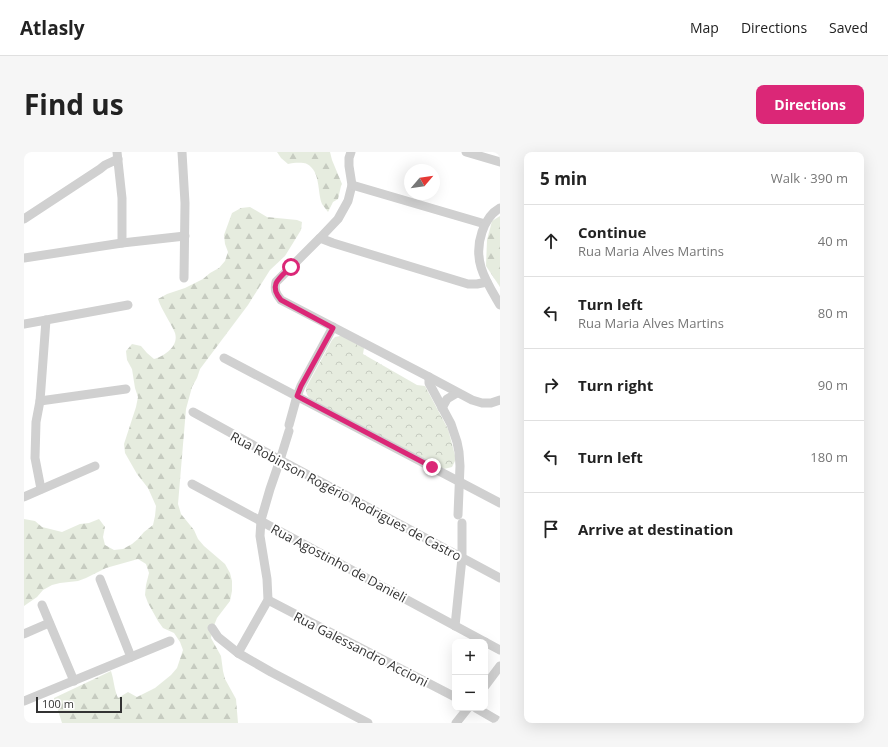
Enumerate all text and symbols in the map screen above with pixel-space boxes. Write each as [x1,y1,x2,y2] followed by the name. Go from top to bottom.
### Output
[20,15,85,41] text: Atlasly
[690,18,719,37] text: Map
[741,18,807,37] text: Directions
[829,18,868,37] text: Saved
[24,85,124,123] text: Find us
[756,85,864,124] button: Directions
[404,164,440,200] north arrow
[540,167,587,190] text: 5 min
[771,169,848,187] text: Walk · 390 m
[578,222,646,242] text: Continue
[540,230,562,252] icon: ahead
[818,232,848,250] text: 40 m
[578,242,724,260] text: Rua Maria Alves Martins
[282,258,300,276] route start
[578,294,643,314] text: Turn left
[540,302,562,324] icon: left
[818,304,848,322] text: 80 m
[578,314,724,332] text: Rua Maria Alves Martins
[540,374,562,396] icon: right
[578,375,653,395] text: Turn right
[818,376,848,394] text: 90 m
[227,427,465,565] street label: Rua Robinson Rogério Rodrigues de Castro
[540,446,562,468] icon: left
[578,447,643,467] text: Turn left
[810,448,848,466] text: 180 m
[423,458,441,476] route end
[540,518,562,540] icon: arrive
[578,519,733,539] text: Arrive at destination
[268,520,410,606] street label: Rua Agostinho de Danieli
[291,607,431,691] street label: Rua Galessandro Accioni
[452,639,488,711] map controls
[452,639,488,675] button: +
[452,675,488,711] button: −
[36,695,122,714] scale bar
[42,696,74,711] text: 100 m

